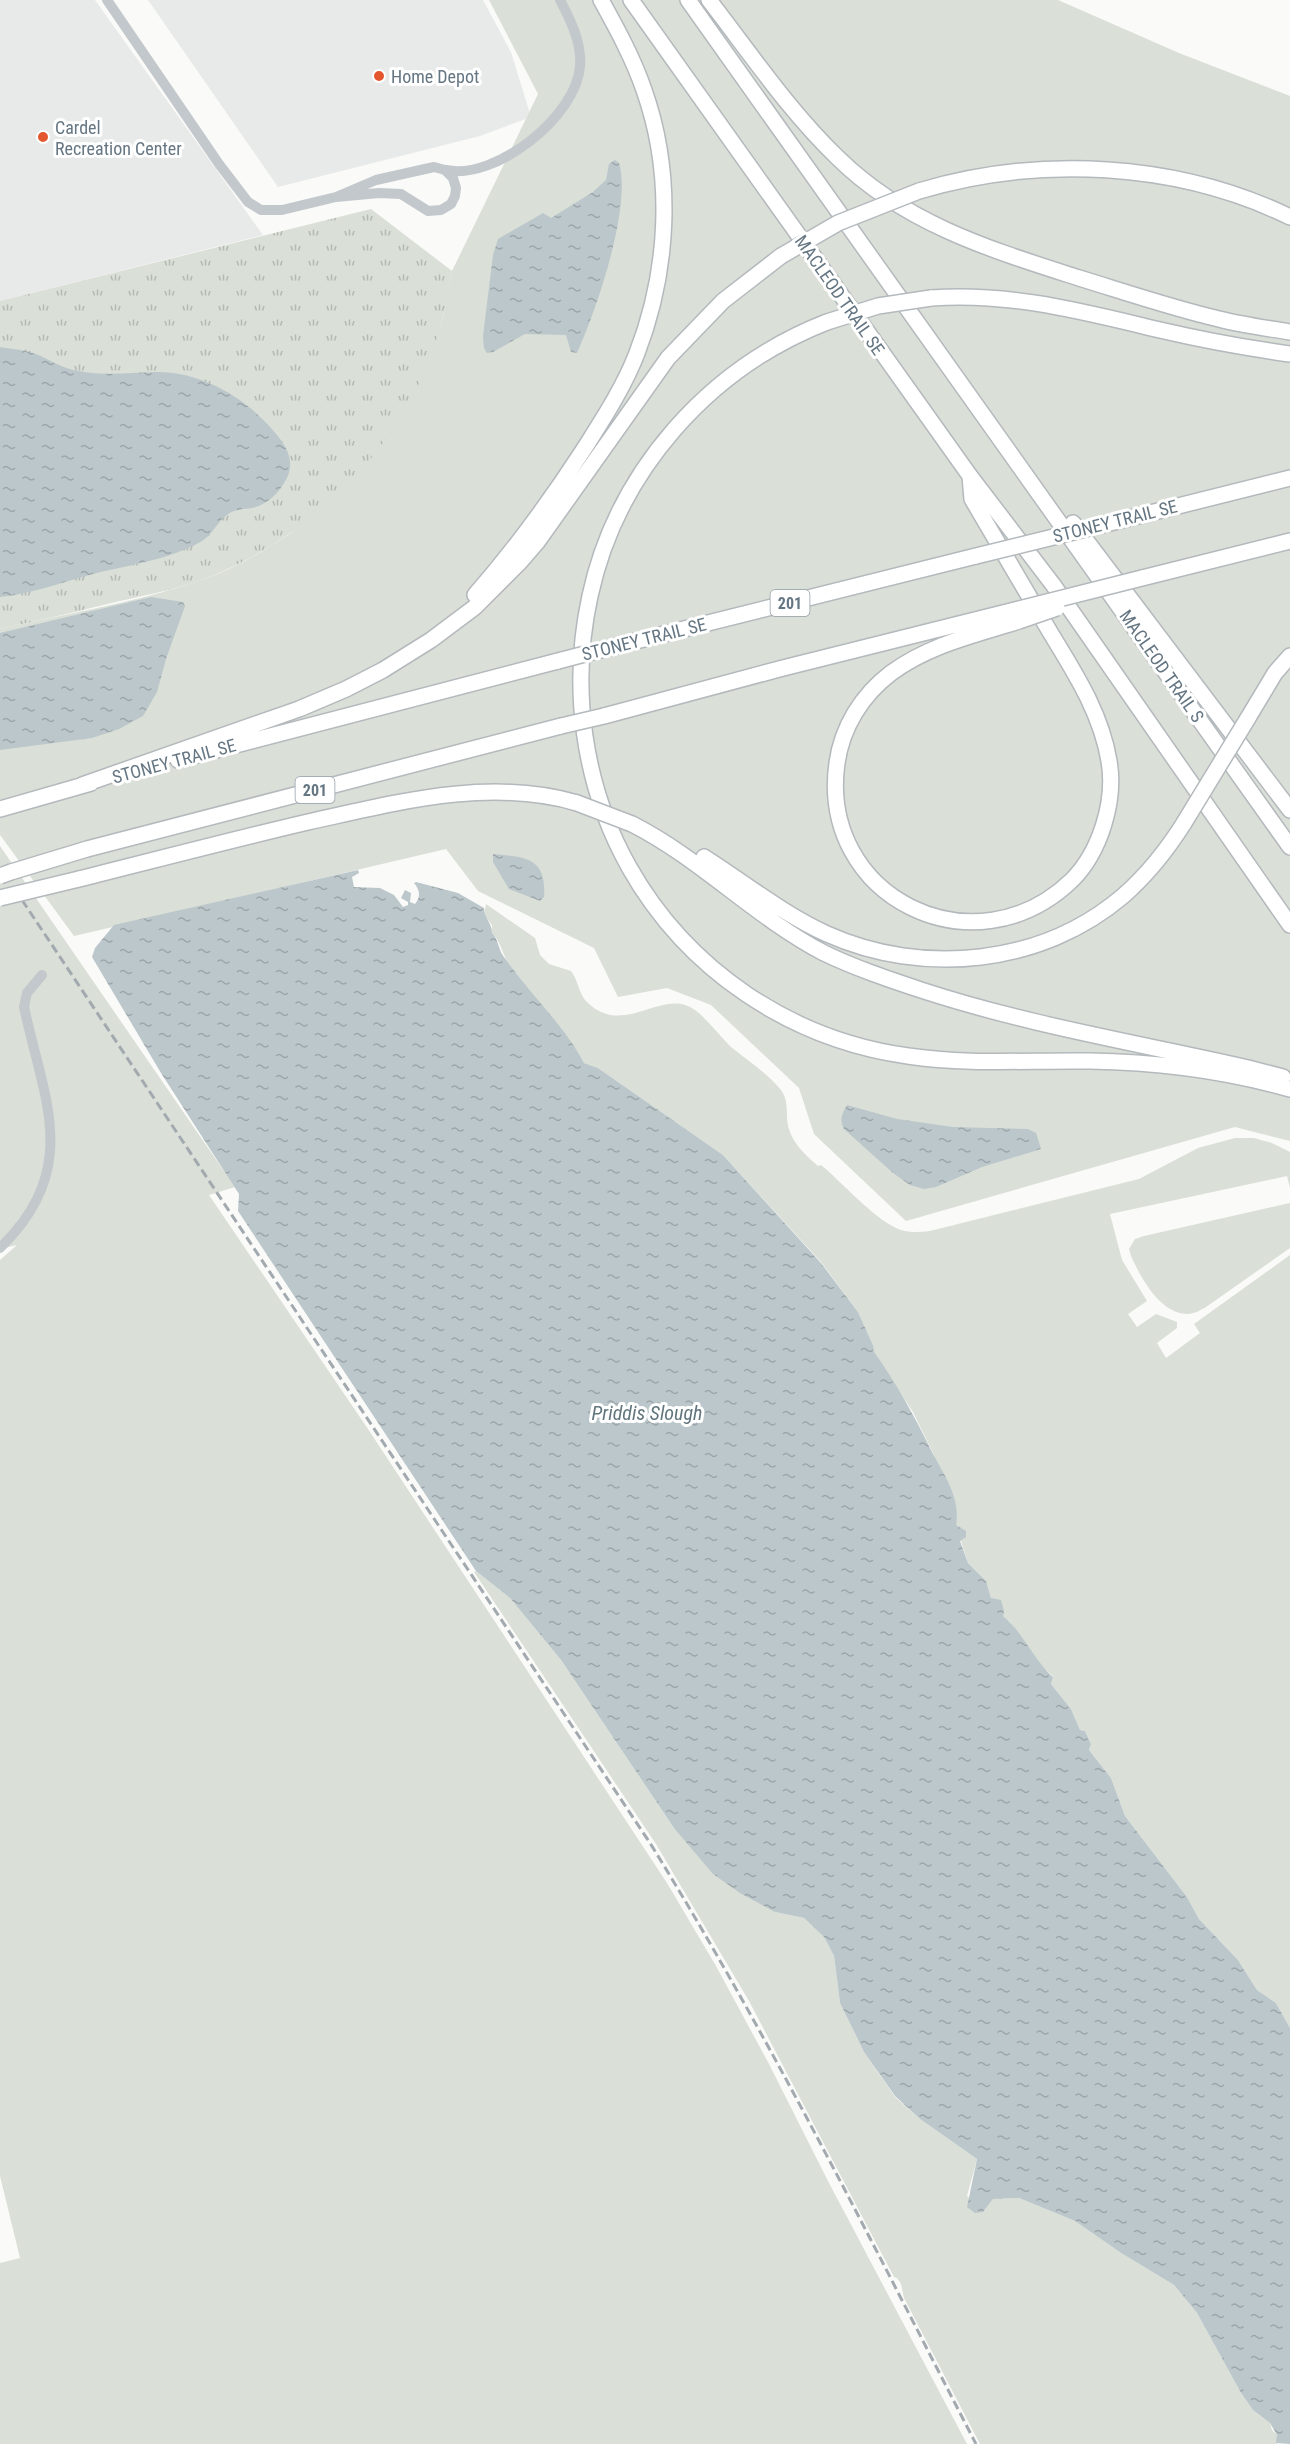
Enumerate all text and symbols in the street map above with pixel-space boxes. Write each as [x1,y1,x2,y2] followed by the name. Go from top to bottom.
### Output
[391,66,479,87] place label: Home Depot
[372,69,386,83] marker: Home Depot
[55,117,182,159] place label: Cardel Recreation Center
[36,130,50,144] marker: Cardel Recreation Center
[791,231,889,359] street label: MACLEOD TRAIL SE
[1051,495,1179,547] street label: STONEY TRAIL SE
[770,590,810,616] road number: 201
[1115,606,1209,726] street label: MACLEOD TRAIL S
[580,613,708,665] street label: STONEY TRAIL SE
[110,734,238,788] street label: STONEY TRAIL SE
[296,777,334,803] road number: 201
[592,1401,702,1425] water label: Priddis Slough

